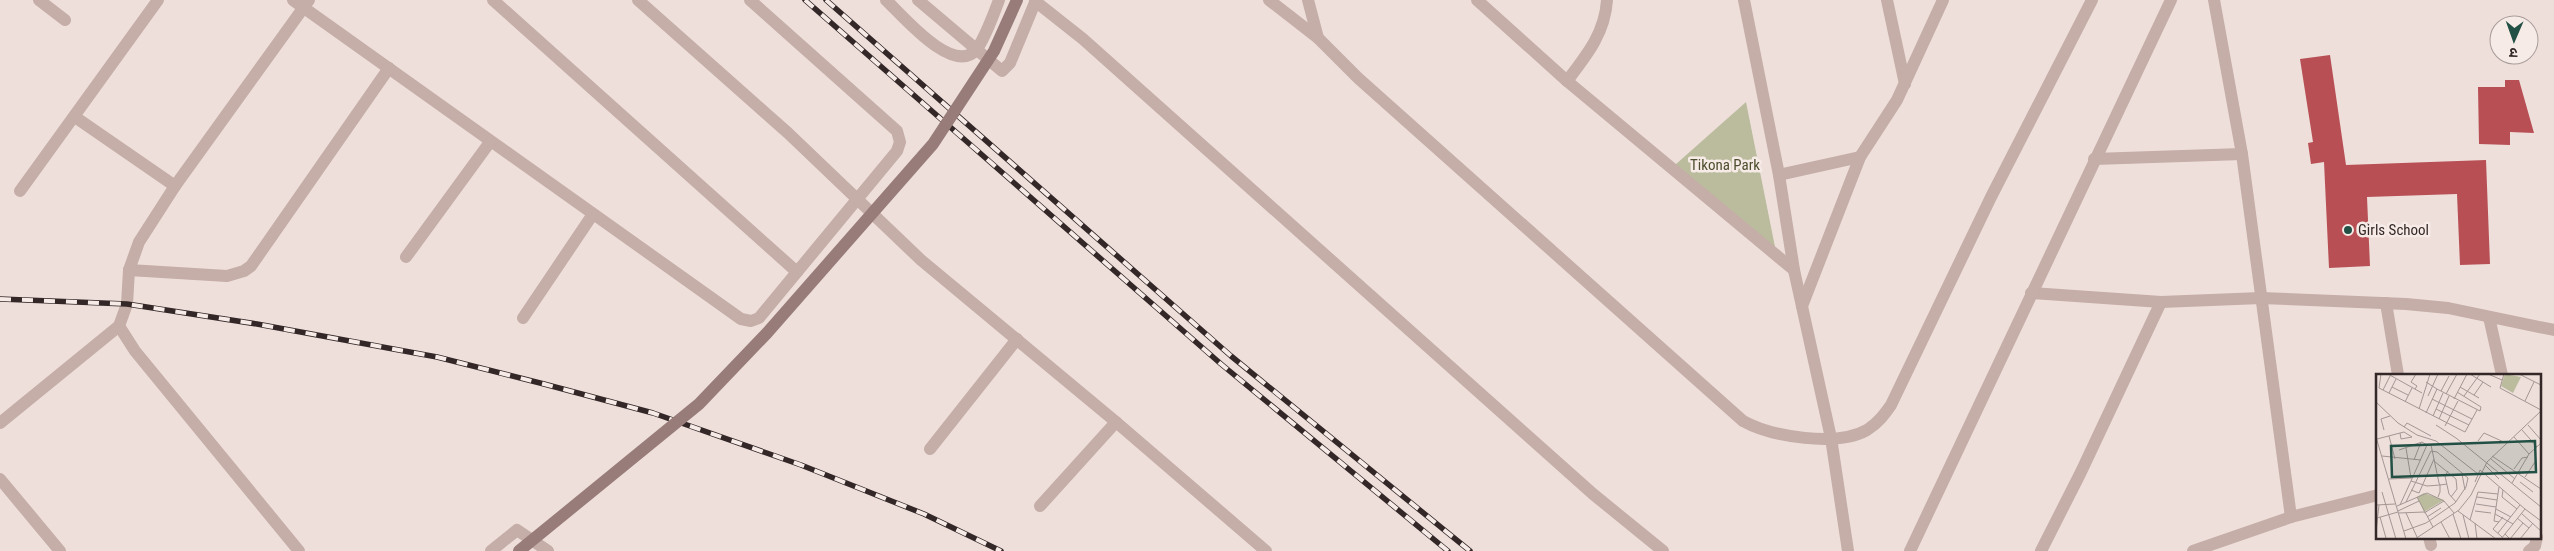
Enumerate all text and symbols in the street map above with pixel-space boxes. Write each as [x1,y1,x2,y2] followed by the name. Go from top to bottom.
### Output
[2489,15,2539,65] north arrow
[2508,45,2518,61] text: उ
[1690,156,1760,174] park label: Tikona Park
[2358,221,2429,239] place label: Girls School
[2342,224,2354,236] marker: Girls School
[2376,374,2542,538] inset map

